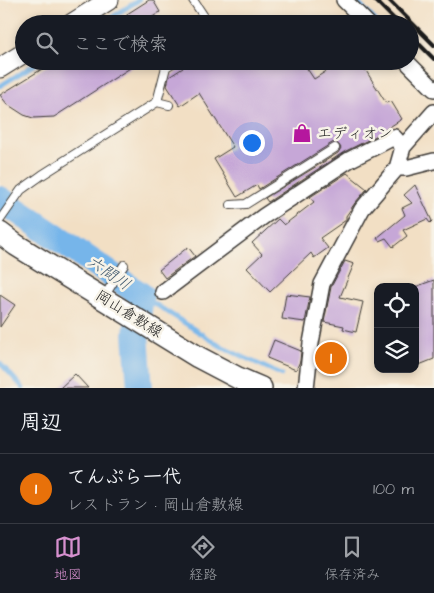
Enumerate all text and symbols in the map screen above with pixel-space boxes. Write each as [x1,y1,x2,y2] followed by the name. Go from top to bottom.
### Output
[15,15,419,70] search box
[33,29,61,57] icon: search
[73,31,168,58] text: ここで検索
[291,122,313,144] shop icon: エディオン
[317,123,393,144] place label: エディオン
[239,130,265,156] your location
[83,250,135,296] water label: 六間川
[374,283,419,373] map controls
[374,283,419,328] button: locate
[92,285,166,343] street label: 岡山倉敷線
[374,328,419,373] button: layers
[315,339,347,377] pin: 1
[20,408,62,437] text: 周辺
[67,464,181,491] text: てんぷら一代
[35,478,37,500] text: 1
[373,478,414,500] text: 100 m
[67,494,243,516] text: レストラン · 岡山倉敷線
[54,533,82,585] tab: 地図
[189,533,217,585] tab: 経路
[324,533,380,585] tab: 保存済み

